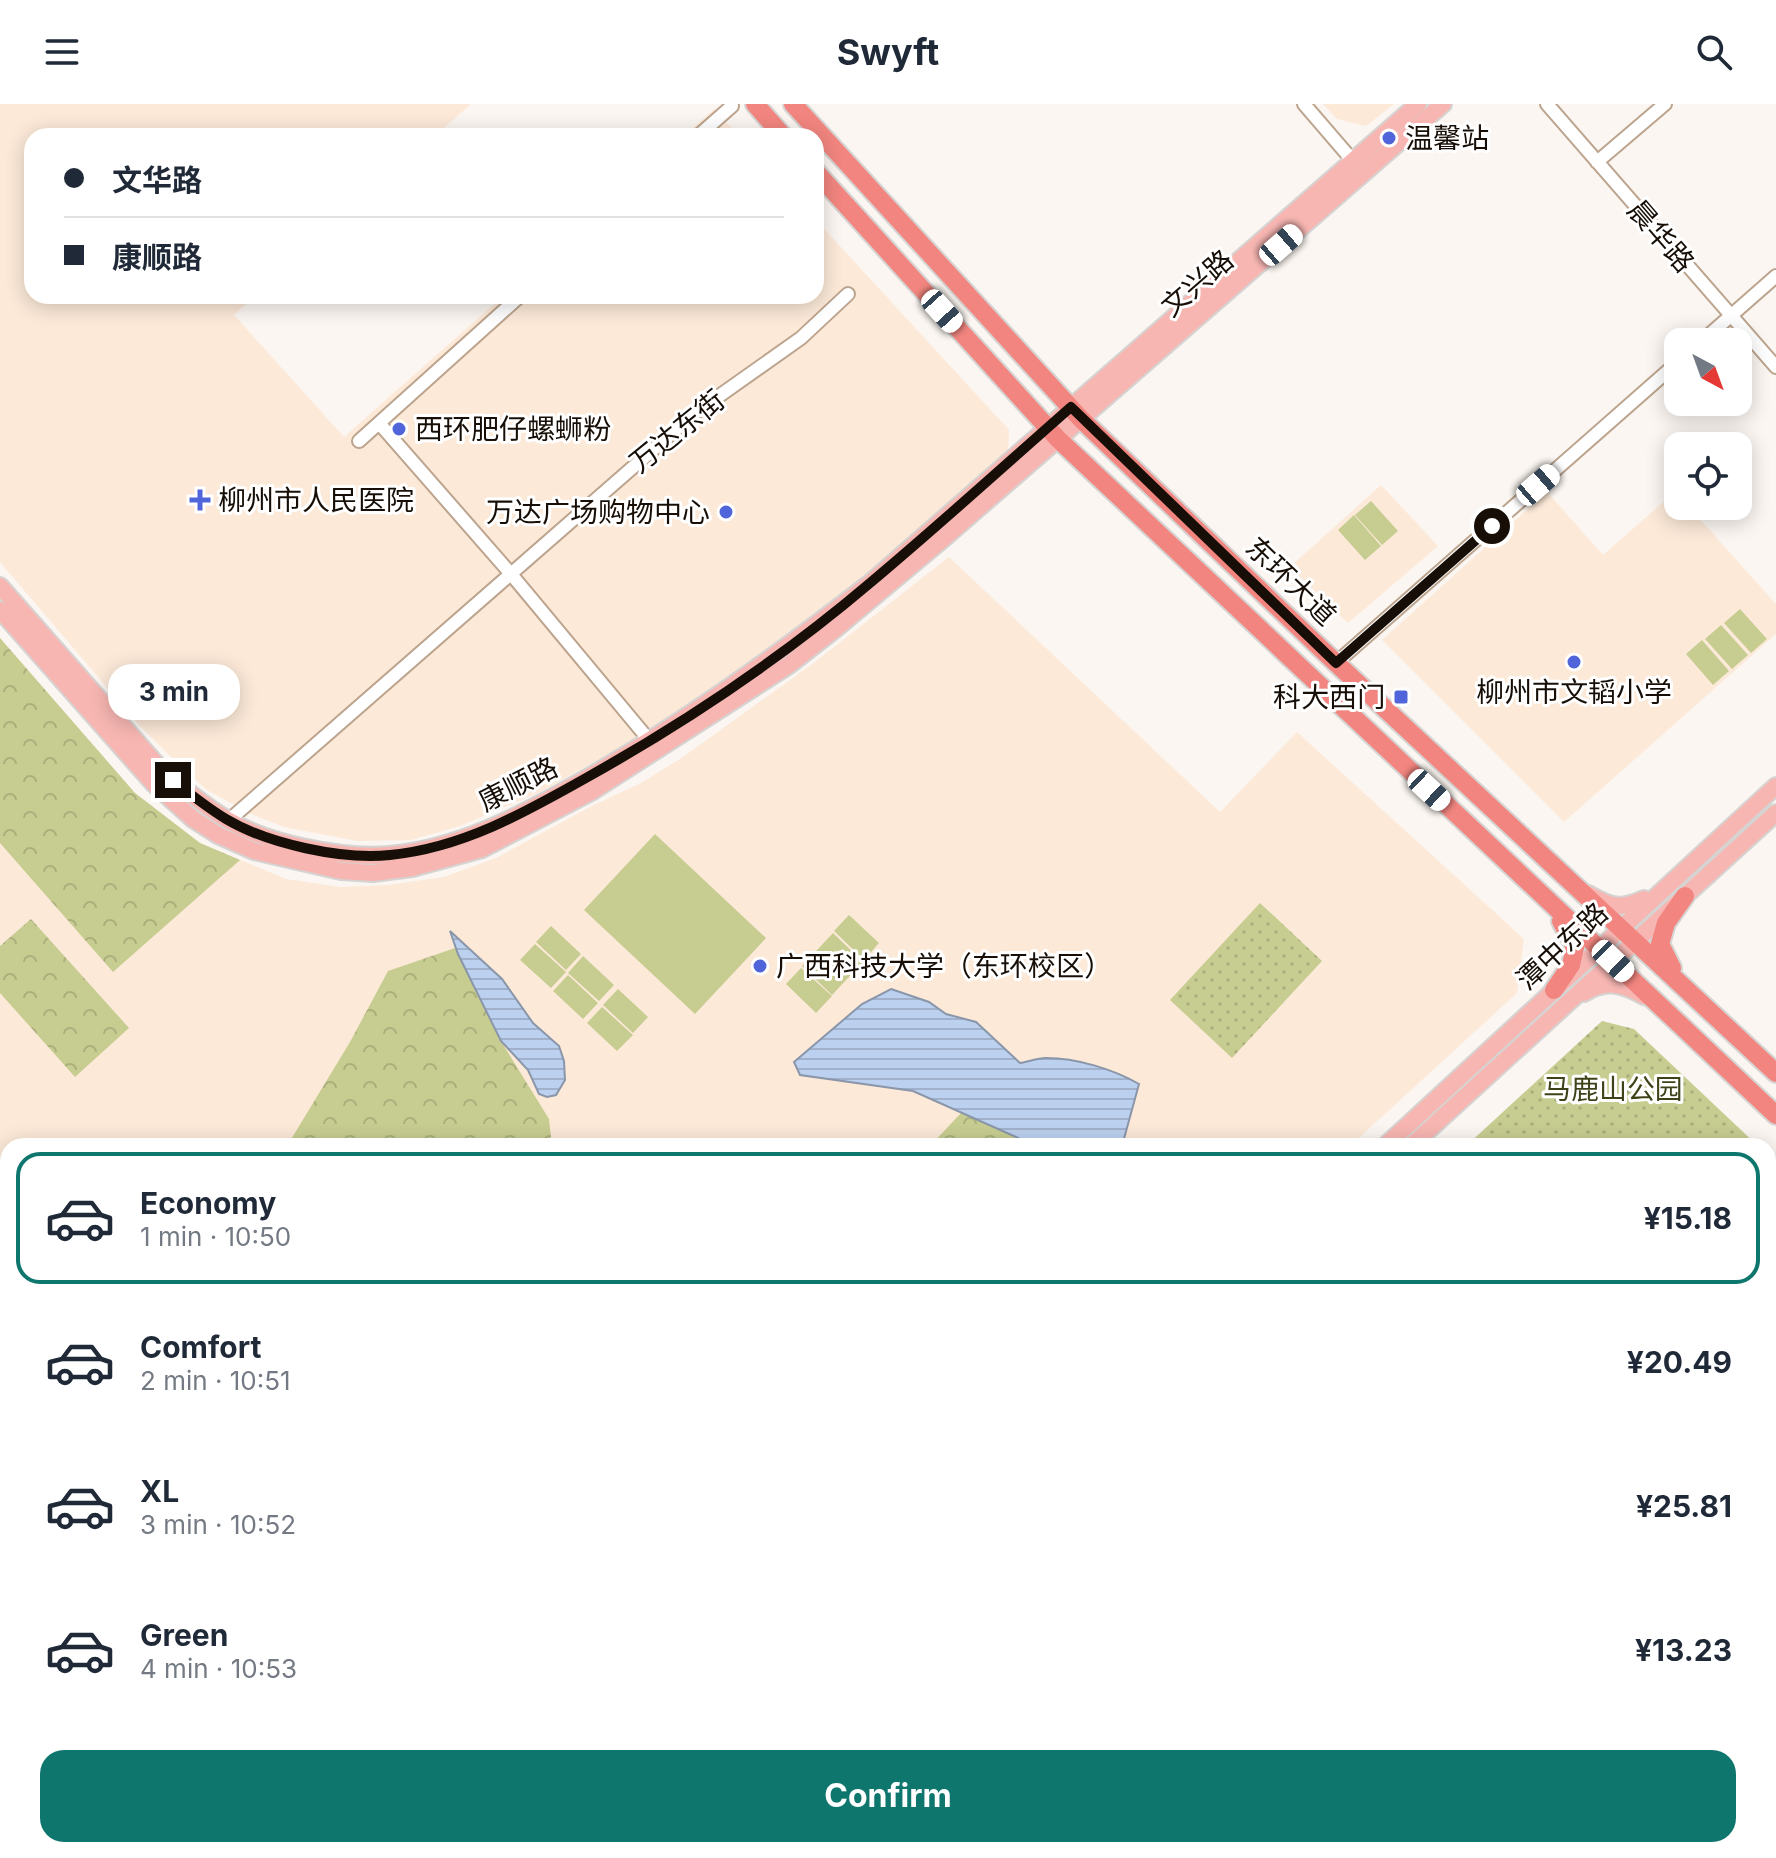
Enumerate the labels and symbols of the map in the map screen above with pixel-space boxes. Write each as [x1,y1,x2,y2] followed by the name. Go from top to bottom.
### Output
[1405,121,1489,155] place label: 温馨站
[1380,129,1398,147] marker: 温馨站
[1621,193,1701,279] street label: 晨华路
[1255,220,1307,270] car
[1154,243,1240,323] street label: 文兴路
[917,285,967,337] car
[1664,328,1752,416] north arrow
[623,383,731,479] street label: 万达东街
[415,412,611,446] place label: 西环肥仔螺蛳粉
[390,420,408,438] marker: 西环肥仔螺蛳粉
[1512,460,1564,510] car
[218,483,414,517] place label: 柳州市人民医院
[189,489,211,511] marker: 柳州市人民医院
[486,495,710,529] place label: 万达广场购物中心
[717,503,735,521] marker: 万达广场购物中心
[1474,508,1510,544] route start
[1239,530,1343,632] street label: 东环大道
[1565,653,1583,671] marker: 柳州市文韬小学
[107,664,239,720] callout: 3 min
[1476,675,1672,709] place label: 柳州市文韬小学
[1273,680,1385,714] place label: 科大西门
[1392,688,1410,706] marker: 科大西门
[473,750,563,818] street label: 康顺路
[155,762,191,798] route end
[1403,765,1455,815] car
[1509,895,1615,997] street label: 潭中东路
[1587,936,1639,986] car
[776,949,1112,983] place label: 广西科技大学（东环校区）
[751,957,769,975] marker: 广西科技大学（东环校区）
[1543,1072,1683,1106] park label: 马鹿山公园

